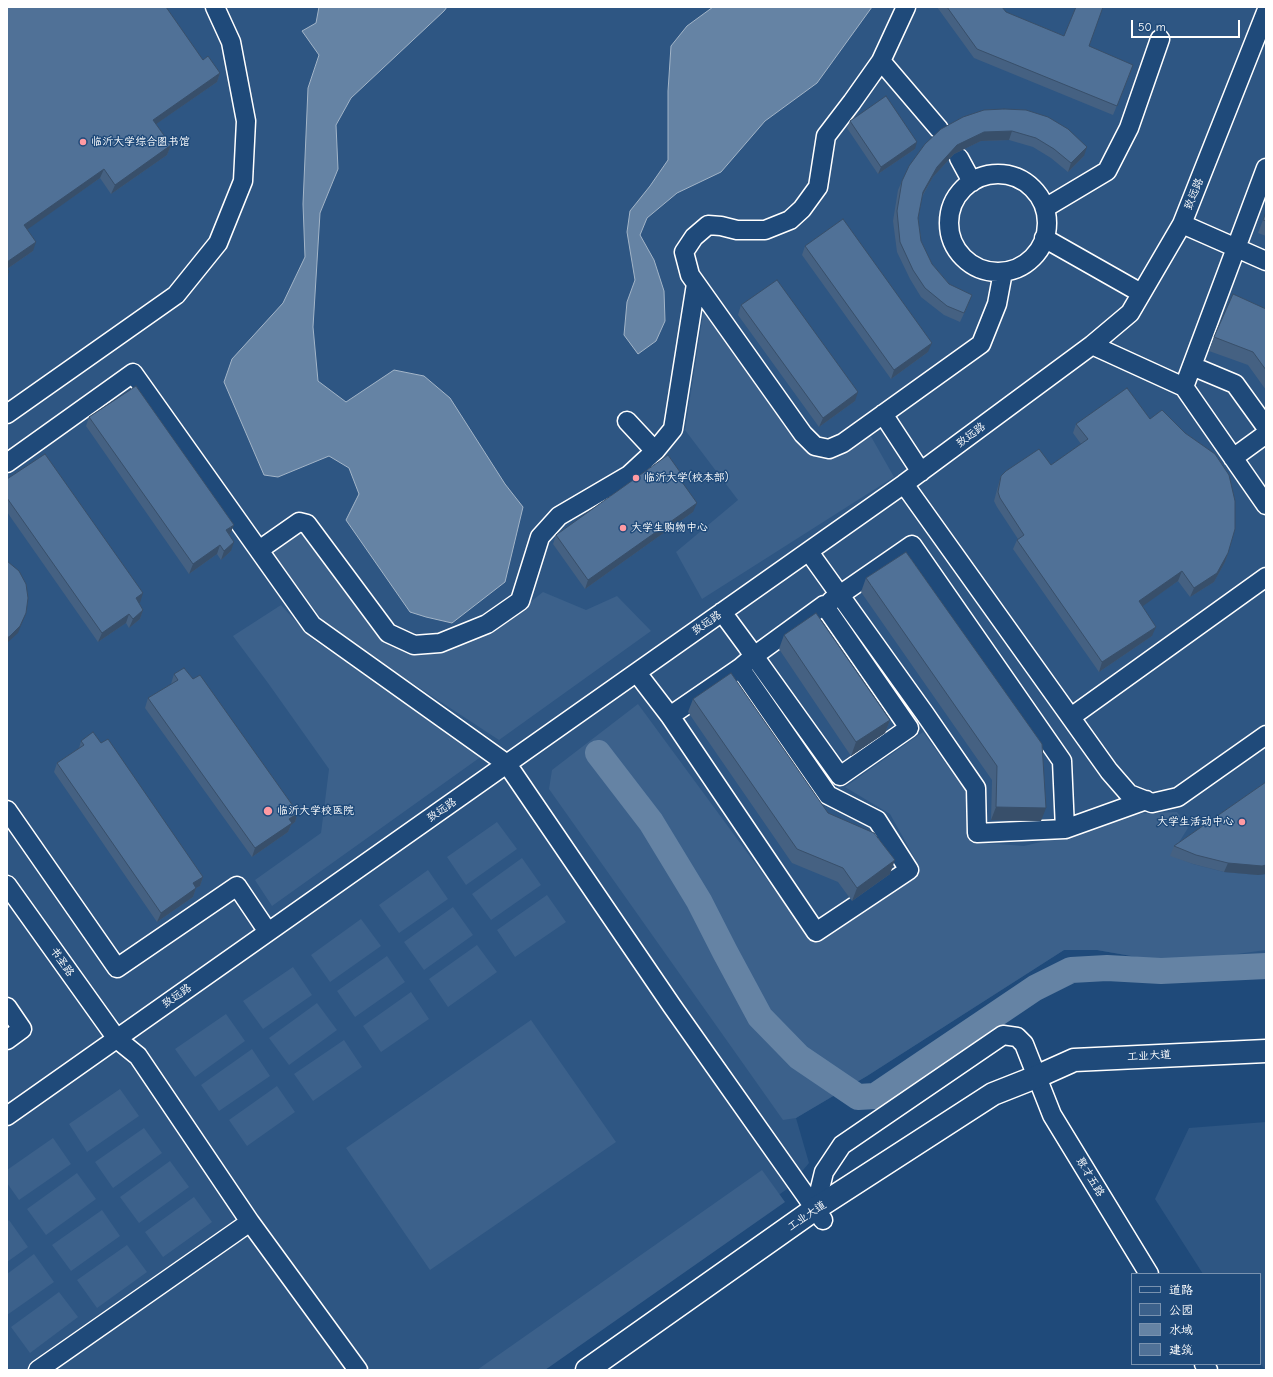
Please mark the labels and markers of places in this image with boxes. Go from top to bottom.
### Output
place label: 临沂大学综合图书馆 [91,135,190,149]
marker: 临沂大学综合图书馆 [78,137,88,147]
place label: 临沂大学(校本部) [644,471,729,485]
marker: 临沂大学(校本部) [631,473,641,483]
place label: 大学生购物中心 [631,521,708,535]
marker: 大学生购物中心 [618,523,628,533]
place label: 临沂大学校医院 [277,804,354,818]
marker: 临沂大学校医院 [262,805,274,817]
place label: 大学生活动中心 [1157,815,1234,829]
marker: 大学生活动中心 [1237,817,1247,827]

